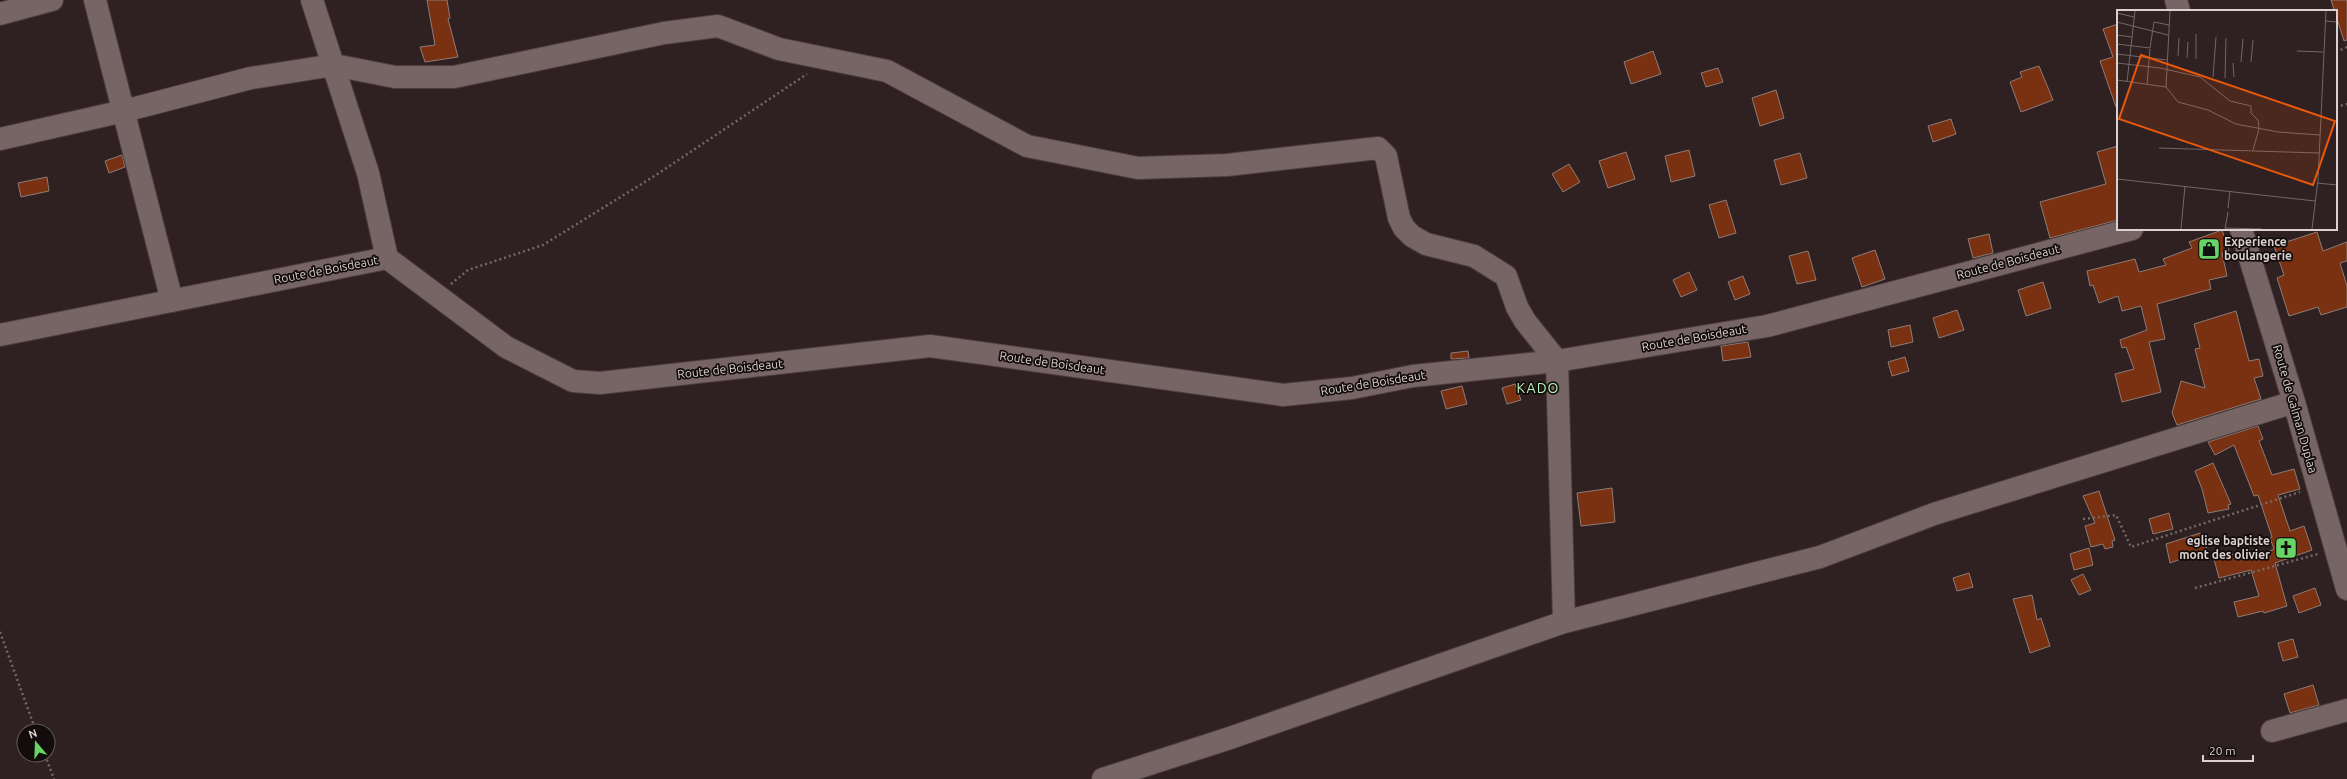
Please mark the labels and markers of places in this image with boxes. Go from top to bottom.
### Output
place label: Experience boulangerie [2224,235,2292,262]
shop icon: Experience boulangerie [2196,236,2222,262]
place label: eglise baptiste mont des olivier [2179,534,2270,561]
church icon: eglise baptiste mont des olivier [2273,535,2299,561]

